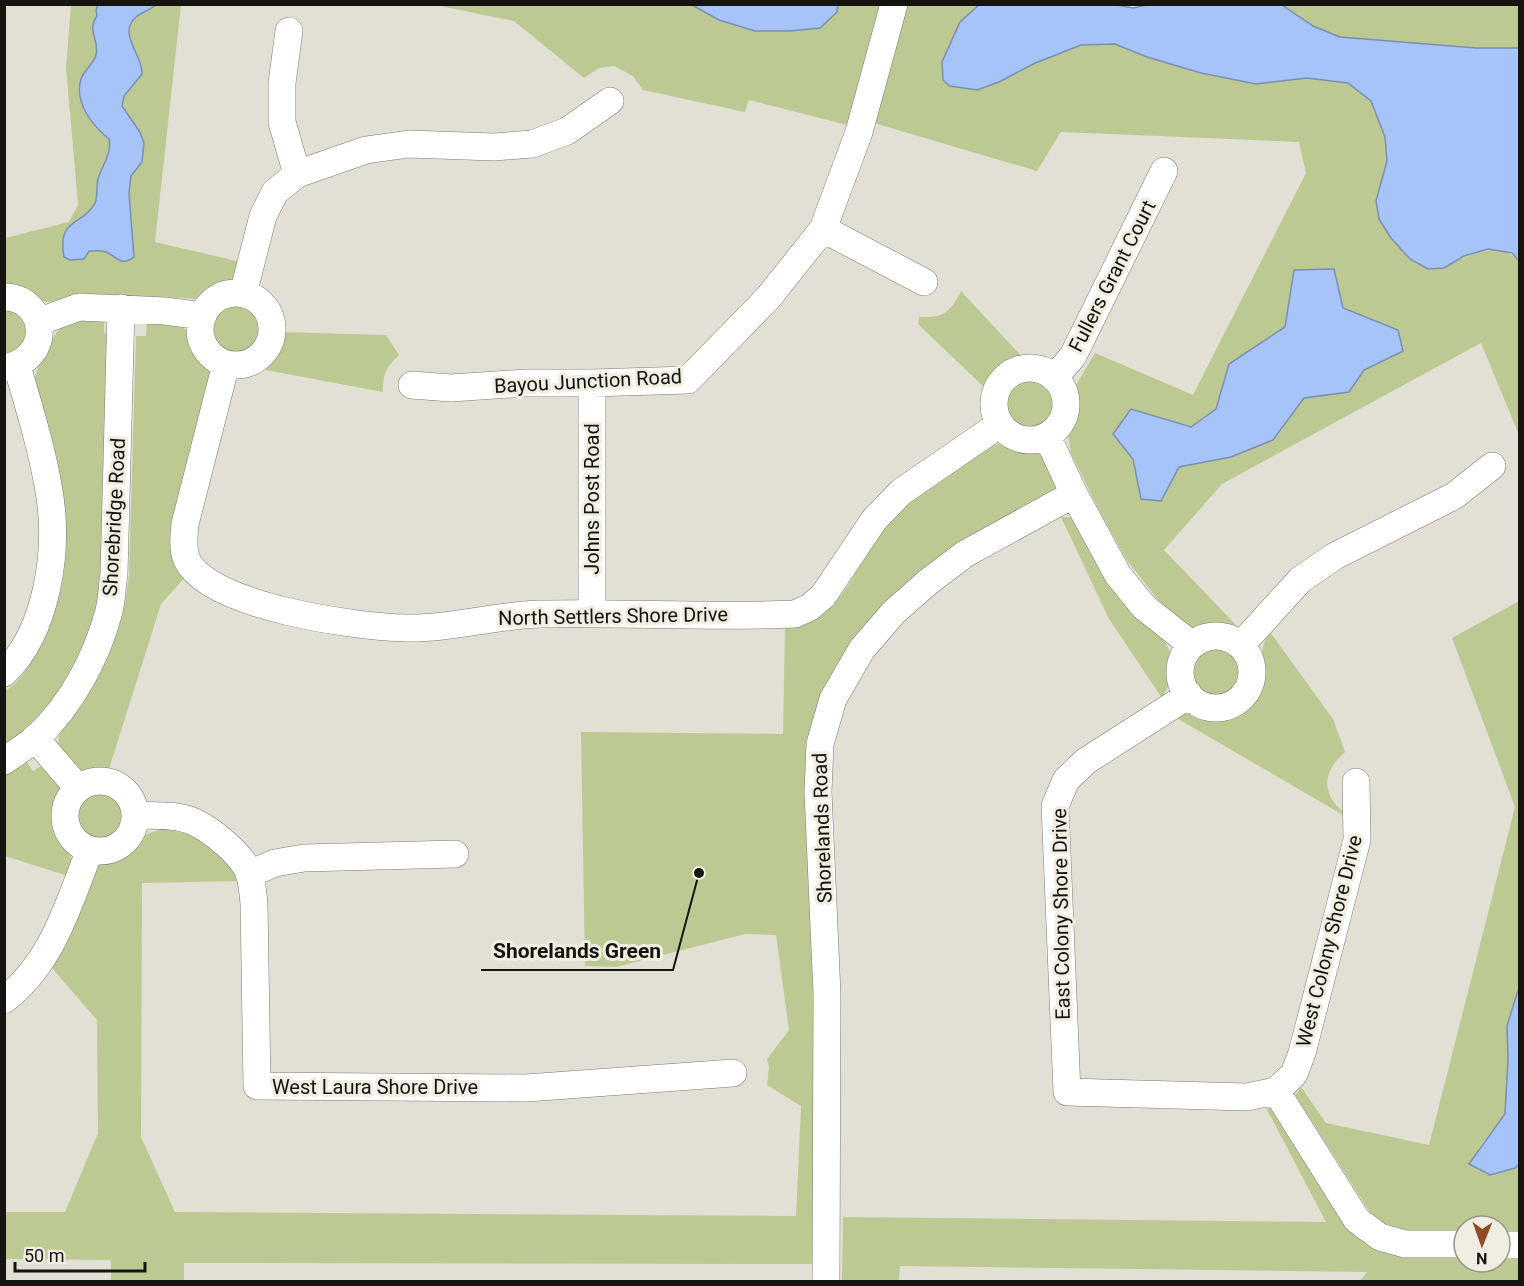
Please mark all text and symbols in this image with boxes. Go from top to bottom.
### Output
street label: Fullers Grant Court [1063,196,1161,356]
street label: Bayou Junction Road [493,364,683,398]
street label: Johns Post Road [580,423,604,575]
street label: Shorebridge Road [98,437,130,597]
street label: North Settlers Shore Drive [498,602,728,630]
street label: Shorelands Road [807,752,837,904]
street label: East Colony Shore Drive [1047,808,1075,1020]
street label: West Colony Shore Drive [1291,833,1367,1049]
callout: Shorelands Green [481,931,673,970]
text: Shorelands Green [493,939,661,963]
street label: West Laura Shore Drive [272,1075,478,1099]
north arrow [1452,1214,1512,1274]
scale bar [15,1235,146,1273]
text: 50 m [24,1245,64,1266]
text: N [1476,1249,1488,1268]

